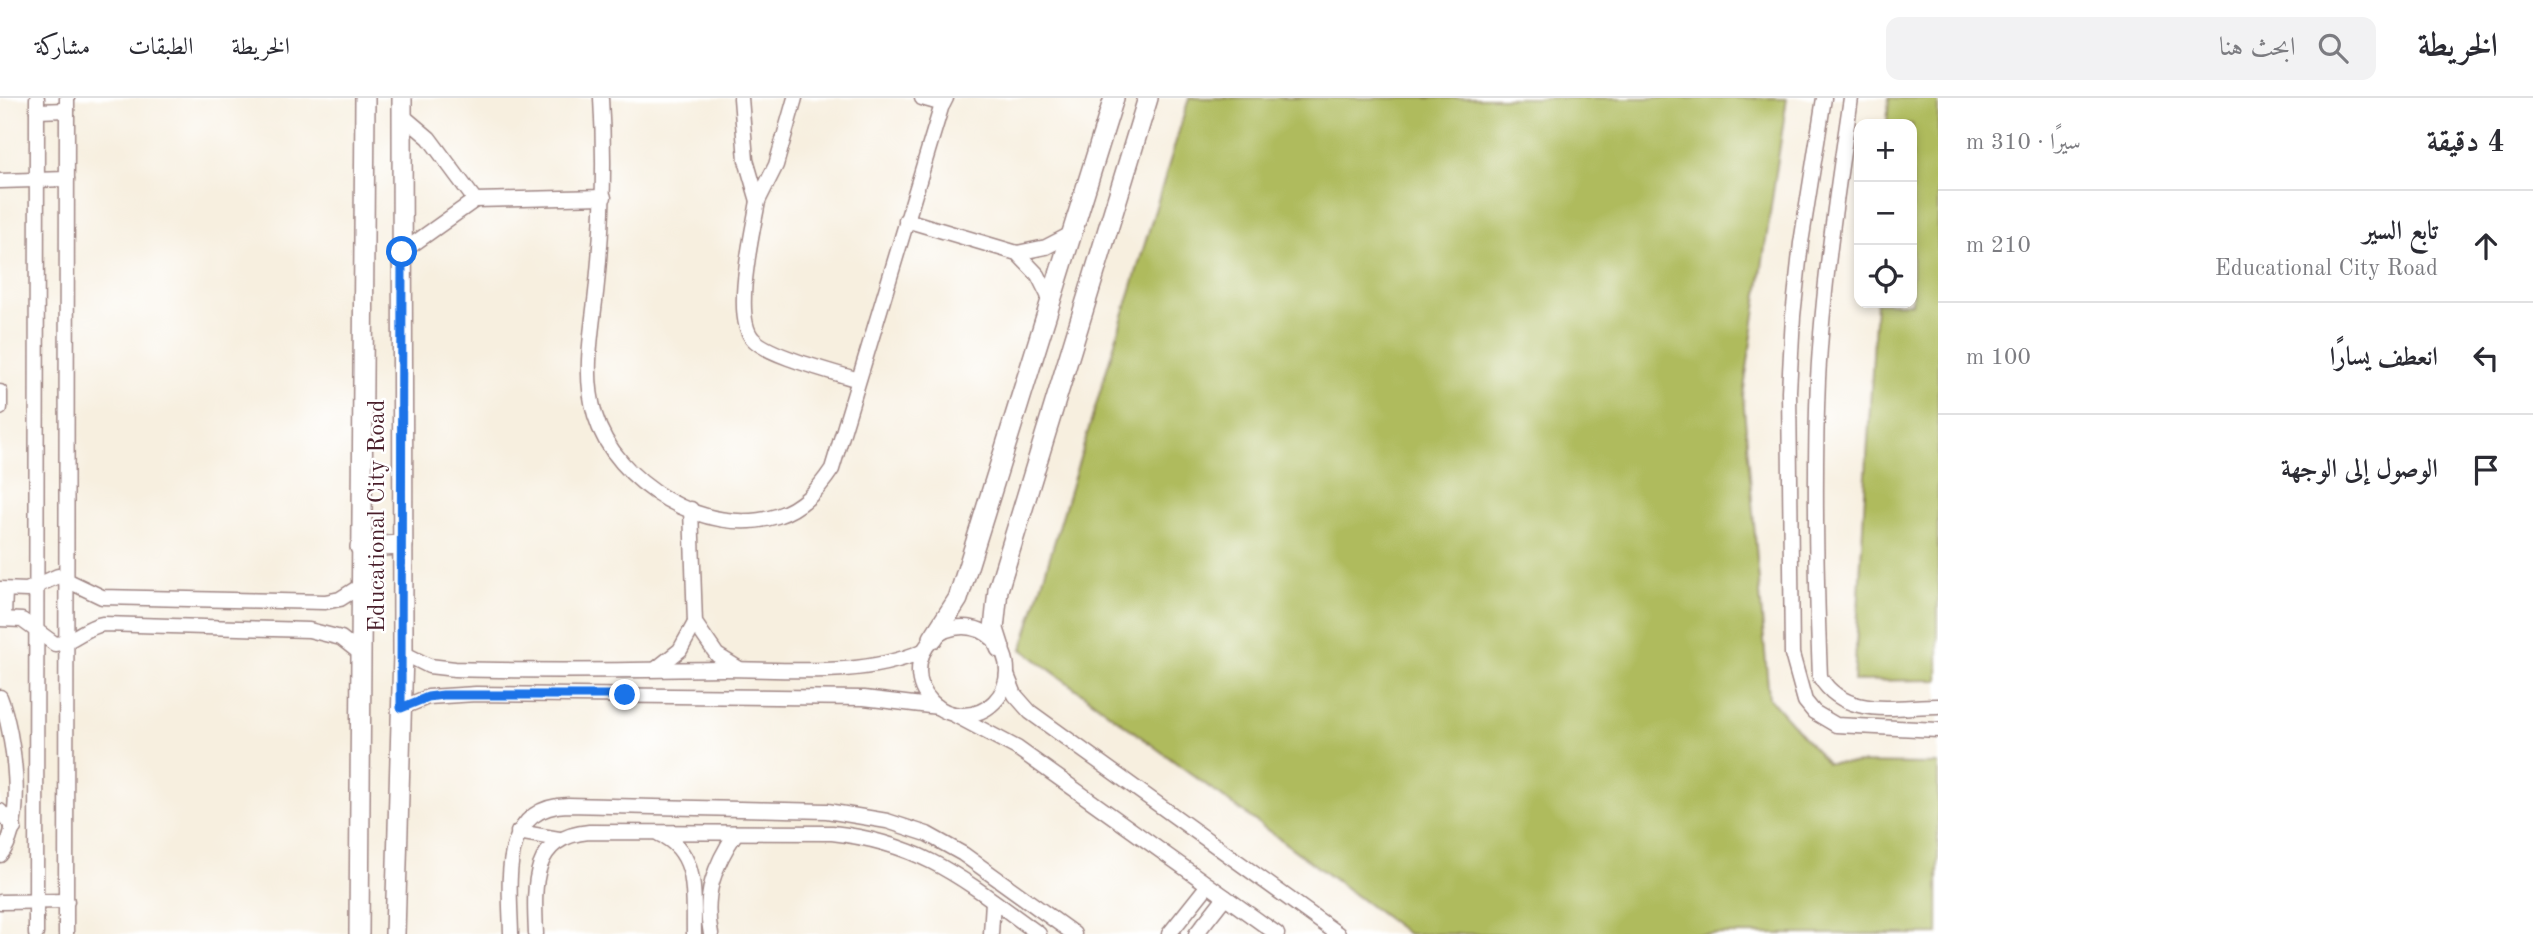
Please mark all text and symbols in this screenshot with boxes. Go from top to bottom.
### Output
search box [1886,17,2376,80]
icon: search [2314,29,2352,67]
text: الخريطة [2418,31,2498,64]
text: ابحث هنا [2219,35,2296,61]
text: مشاركة [35,36,90,60]
text: الطبقات [128,36,194,60]
text: الخريطة [232,36,290,60]
map controls [1854,119,1917,308]
button: + [1854,119,1917,182]
text: 4 دقيقة [2427,128,2505,158]
text: سيرًا · 310 m [1966,131,2081,154]
button: − [1854,182,1917,245]
text: تابع السير [2363,219,2438,245]
icon: ahead [2467,227,2505,265]
text: 210 m [1966,234,2031,257]
route start [386,236,417,267]
button: locate [1854,245,1917,308]
text: Educational City Road [2215,257,2438,280]
icon: left [2467,339,2505,377]
text: انعطف يسارًا [2330,345,2438,371]
text: 100 m [1966,346,2031,369]
street label: Educational City Road [366,400,390,632]
icon: arrive [2467,451,2505,489]
text: الوصول إلى الوجهة [2281,457,2438,483]
route end [609,679,640,710]

